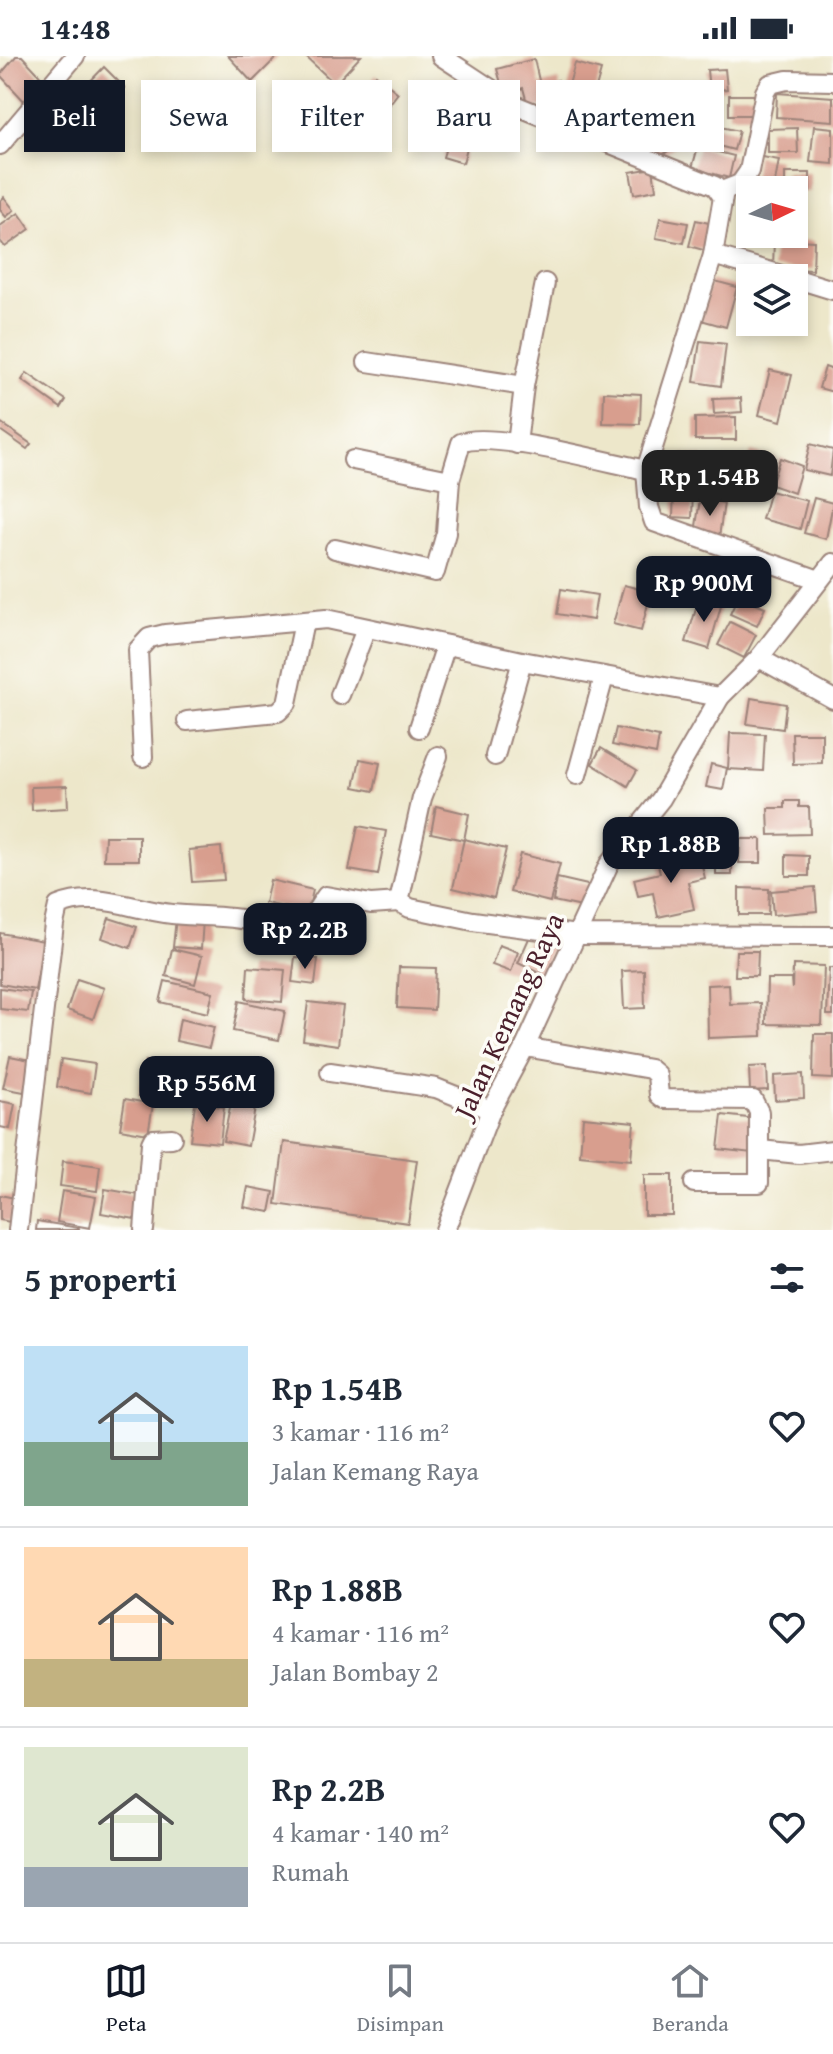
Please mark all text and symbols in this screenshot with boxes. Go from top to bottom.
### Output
text: 14:48 [40,6,111,50]
chip: Beli [24,80,125,152]
chip: Sewa [141,80,256,152]
chip: Filter [272,80,392,152]
chip: Baru [408,80,520,152]
chip: Apartemen [536,80,724,152]
north arrow [736,176,808,248]
map controls [736,176,808,336]
button: layers [736,264,808,336]
pin: Rp 1.54B [627,450,793,518]
text: Rp 1.54B [660,456,760,495]
pin: Rp 900M [630,556,778,624]
text: Rp 900M [654,562,754,601]
pin: Rp 1.88B [588,817,754,885]
text: Rp 1.88B [621,823,721,862]
pin: Rp 2.2B [231,903,379,971]
street label: Jalan Kemang Raya [441,905,574,1127]
text: Rp 2.2B [262,909,349,948]
pin: Rp 556M [133,1056,281,1124]
text: Rp 556M [157,1062,257,1101]
text: 5 properti [24,1254,177,1303]
icon: filters [765,1256,809,1300]
text: Rp 1.54B [272,1363,403,1412]
icon: home [88,1378,184,1474]
icon: heart [765,1404,809,1448]
text: 3 kamar · 116 m² [272,1412,449,1451]
text: Jalan Kemang Raya [272,1451,479,1490]
text: Rp 1.88B [272,1564,403,1613]
icon: home [88,1579,184,1675]
icon: heart [765,1605,809,1649]
text: 4 kamar · 116 m² [272,1613,449,1652]
text: Jalan Bombay 2 [272,1652,439,1691]
text: Rp 2.2B [272,1764,386,1813]
icon: home [88,1779,184,1875]
icon: heart [765,1805,809,1849]
text: 4 kamar · 140 m² [272,1813,449,1852]
text: Rumah [272,1852,349,1891]
tab: Peta [104,1959,148,2039]
tab: Disimpan [357,1959,444,2039]
tab: Beranda [652,1959,729,2039]

